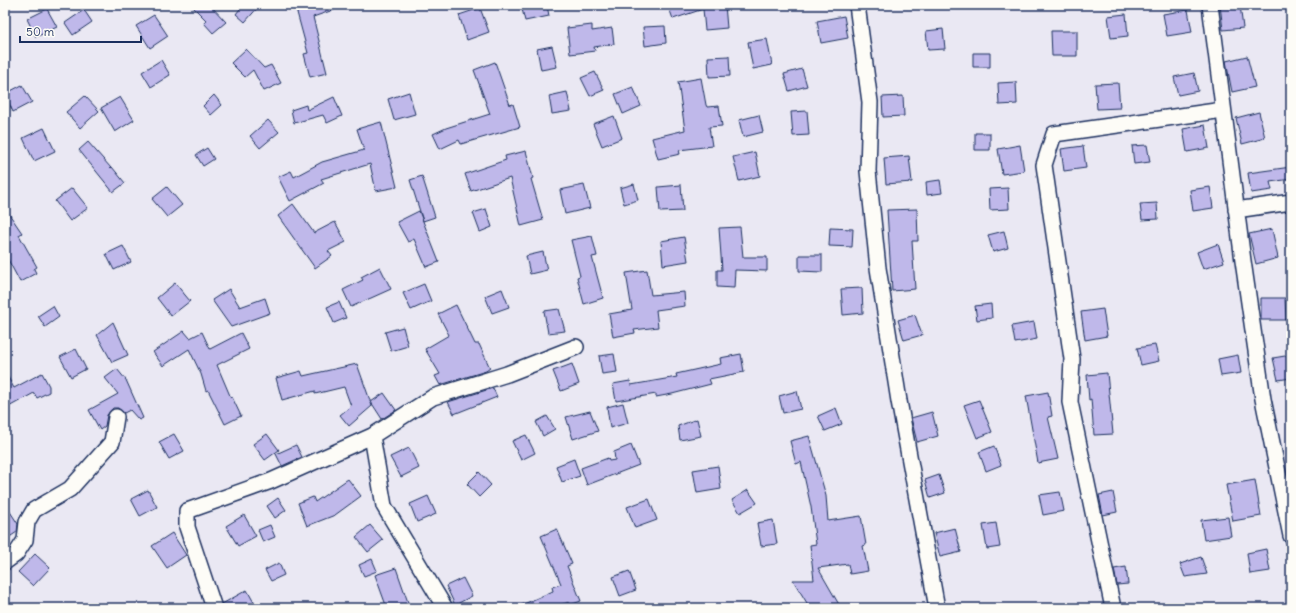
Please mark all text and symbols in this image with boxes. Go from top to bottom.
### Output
scale bar [20,18,141,44]
text: 50 m [26,24,55,39]

